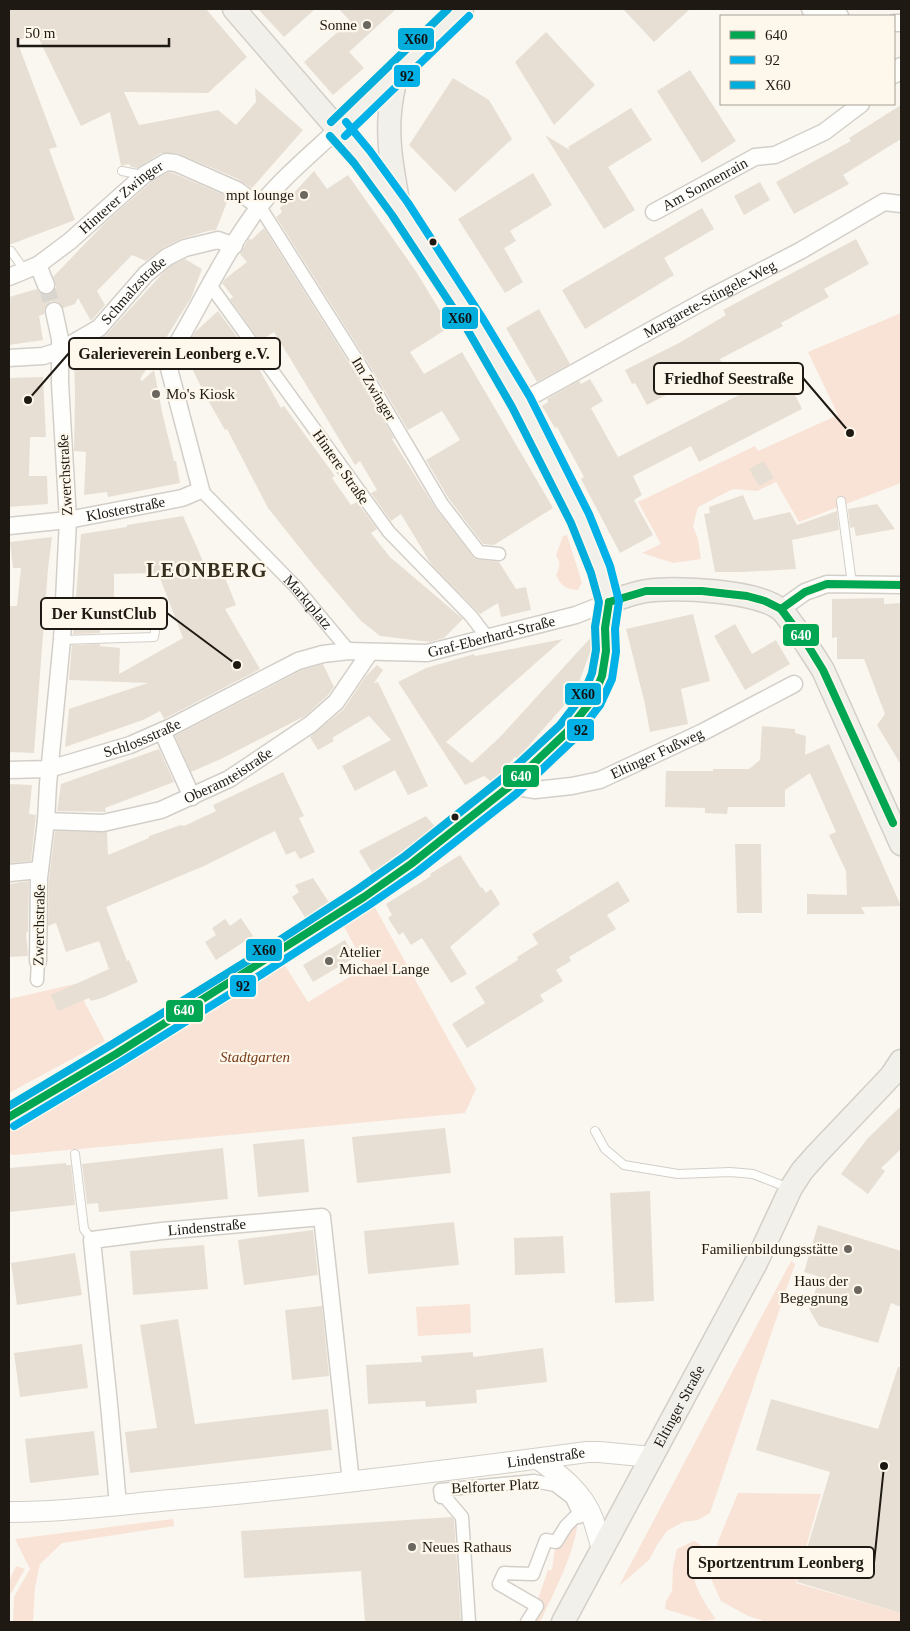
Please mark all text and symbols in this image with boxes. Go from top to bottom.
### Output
scale bar [18,15,169,47]
legend [720,15,895,105]
place label: Sonne [320,17,357,33]
marker: Sonne [361,19,373,31]
text: 50 m [25,25,56,41]
line badge: X60 [397,27,435,51]
text: 640 [765,27,788,43]
text: X60 [404,32,428,47]
text: 92 [765,52,780,68]
line badge: 92 [393,64,421,88]
text: 92 [400,69,414,84]
text: X60 [765,77,791,93]
street label: Am Sonnenrain [660,154,751,214]
street label: Hinterer Zwinger [76,158,166,237]
place label: mpt lounge [226,187,294,203]
marker: mpt lounge [298,189,310,201]
unlabelled marker [428,237,438,247]
street label: Schmalzstraße [98,253,169,328]
street label: Margarete-Stingele-Weg [641,257,779,341]
line badge: X60 [441,306,479,330]
text: X60 [448,311,472,326]
callout: Galerieverein Leonberg e.V. [69,338,280,369]
text: Galerieverein Leonberg e.V. [78,345,270,363]
street label: Im Zwinger [349,354,399,424]
callout: Friedhof Seestraße [654,363,803,394]
text: Friedhof Seestraße [664,370,794,387]
place label: Mo's Kiosk [166,386,235,402]
marker: Mo's Kiosk [150,388,162,400]
street label: Hintere Straße [309,427,373,508]
street label: Zwerchstraße [55,433,75,516]
street label: Klosterstraße [85,493,167,524]
district label: LEONBERG [146,559,268,581]
street label: Marktplatz [281,572,336,633]
callout: Der KunstClub [41,598,167,629]
text: Der KunstClub [51,605,157,622]
street label: Graf-Eberhard-Straße [426,613,557,661]
line badge: 640 [782,623,820,647]
text: 640 [791,628,812,643]
line badge: X60 [564,682,602,706]
text: X60 [571,687,595,702]
street label: Schlossstraße [101,715,183,760]
line badge: 92 [566,718,595,742]
text: 92 [574,723,588,738]
street label: Eltinger Fußweg [608,725,706,782]
street label: Oberamteistraße [181,744,276,807]
line badge: 640 [502,764,540,788]
text: 640 [511,769,532,784]
unlabelled marker [450,812,460,822]
street label: Zwerchstraße [30,884,48,966]
line badge: X60 [245,938,283,962]
text: X60 [252,943,276,958]
place label: Atelier Michael Lange [339,944,430,977]
marker: Atelier Michael Lange [323,955,335,967]
line badge: 92 [229,974,257,998]
text: 92 [236,979,250,994]
line badge: 640 [165,999,204,1023]
text: 640 [174,1003,195,1018]
park label: Stadtgarten [220,1049,290,1065]
street label: Lindenstraße [167,1216,247,1238]
place label: Familienbildungsstätte [701,1241,838,1257]
marker: Familienbildungsstätte [842,1243,854,1255]
place label: Haus der Begegnung [780,1273,848,1306]
marker: Haus der Begegnung [852,1284,864,1296]
street label: Eltinger Straße [651,1362,708,1450]
street label: Lindenstraße [506,1444,586,1470]
street label: Belforter Platz [451,1476,540,1496]
place label: Neues Rathaus [422,1539,512,1555]
marker: Neues Rathaus [406,1541,418,1553]
callout: Sportzentrum Leonberg [688,1547,874,1578]
text: Sportzentrum Leonberg [698,1554,864,1572]

